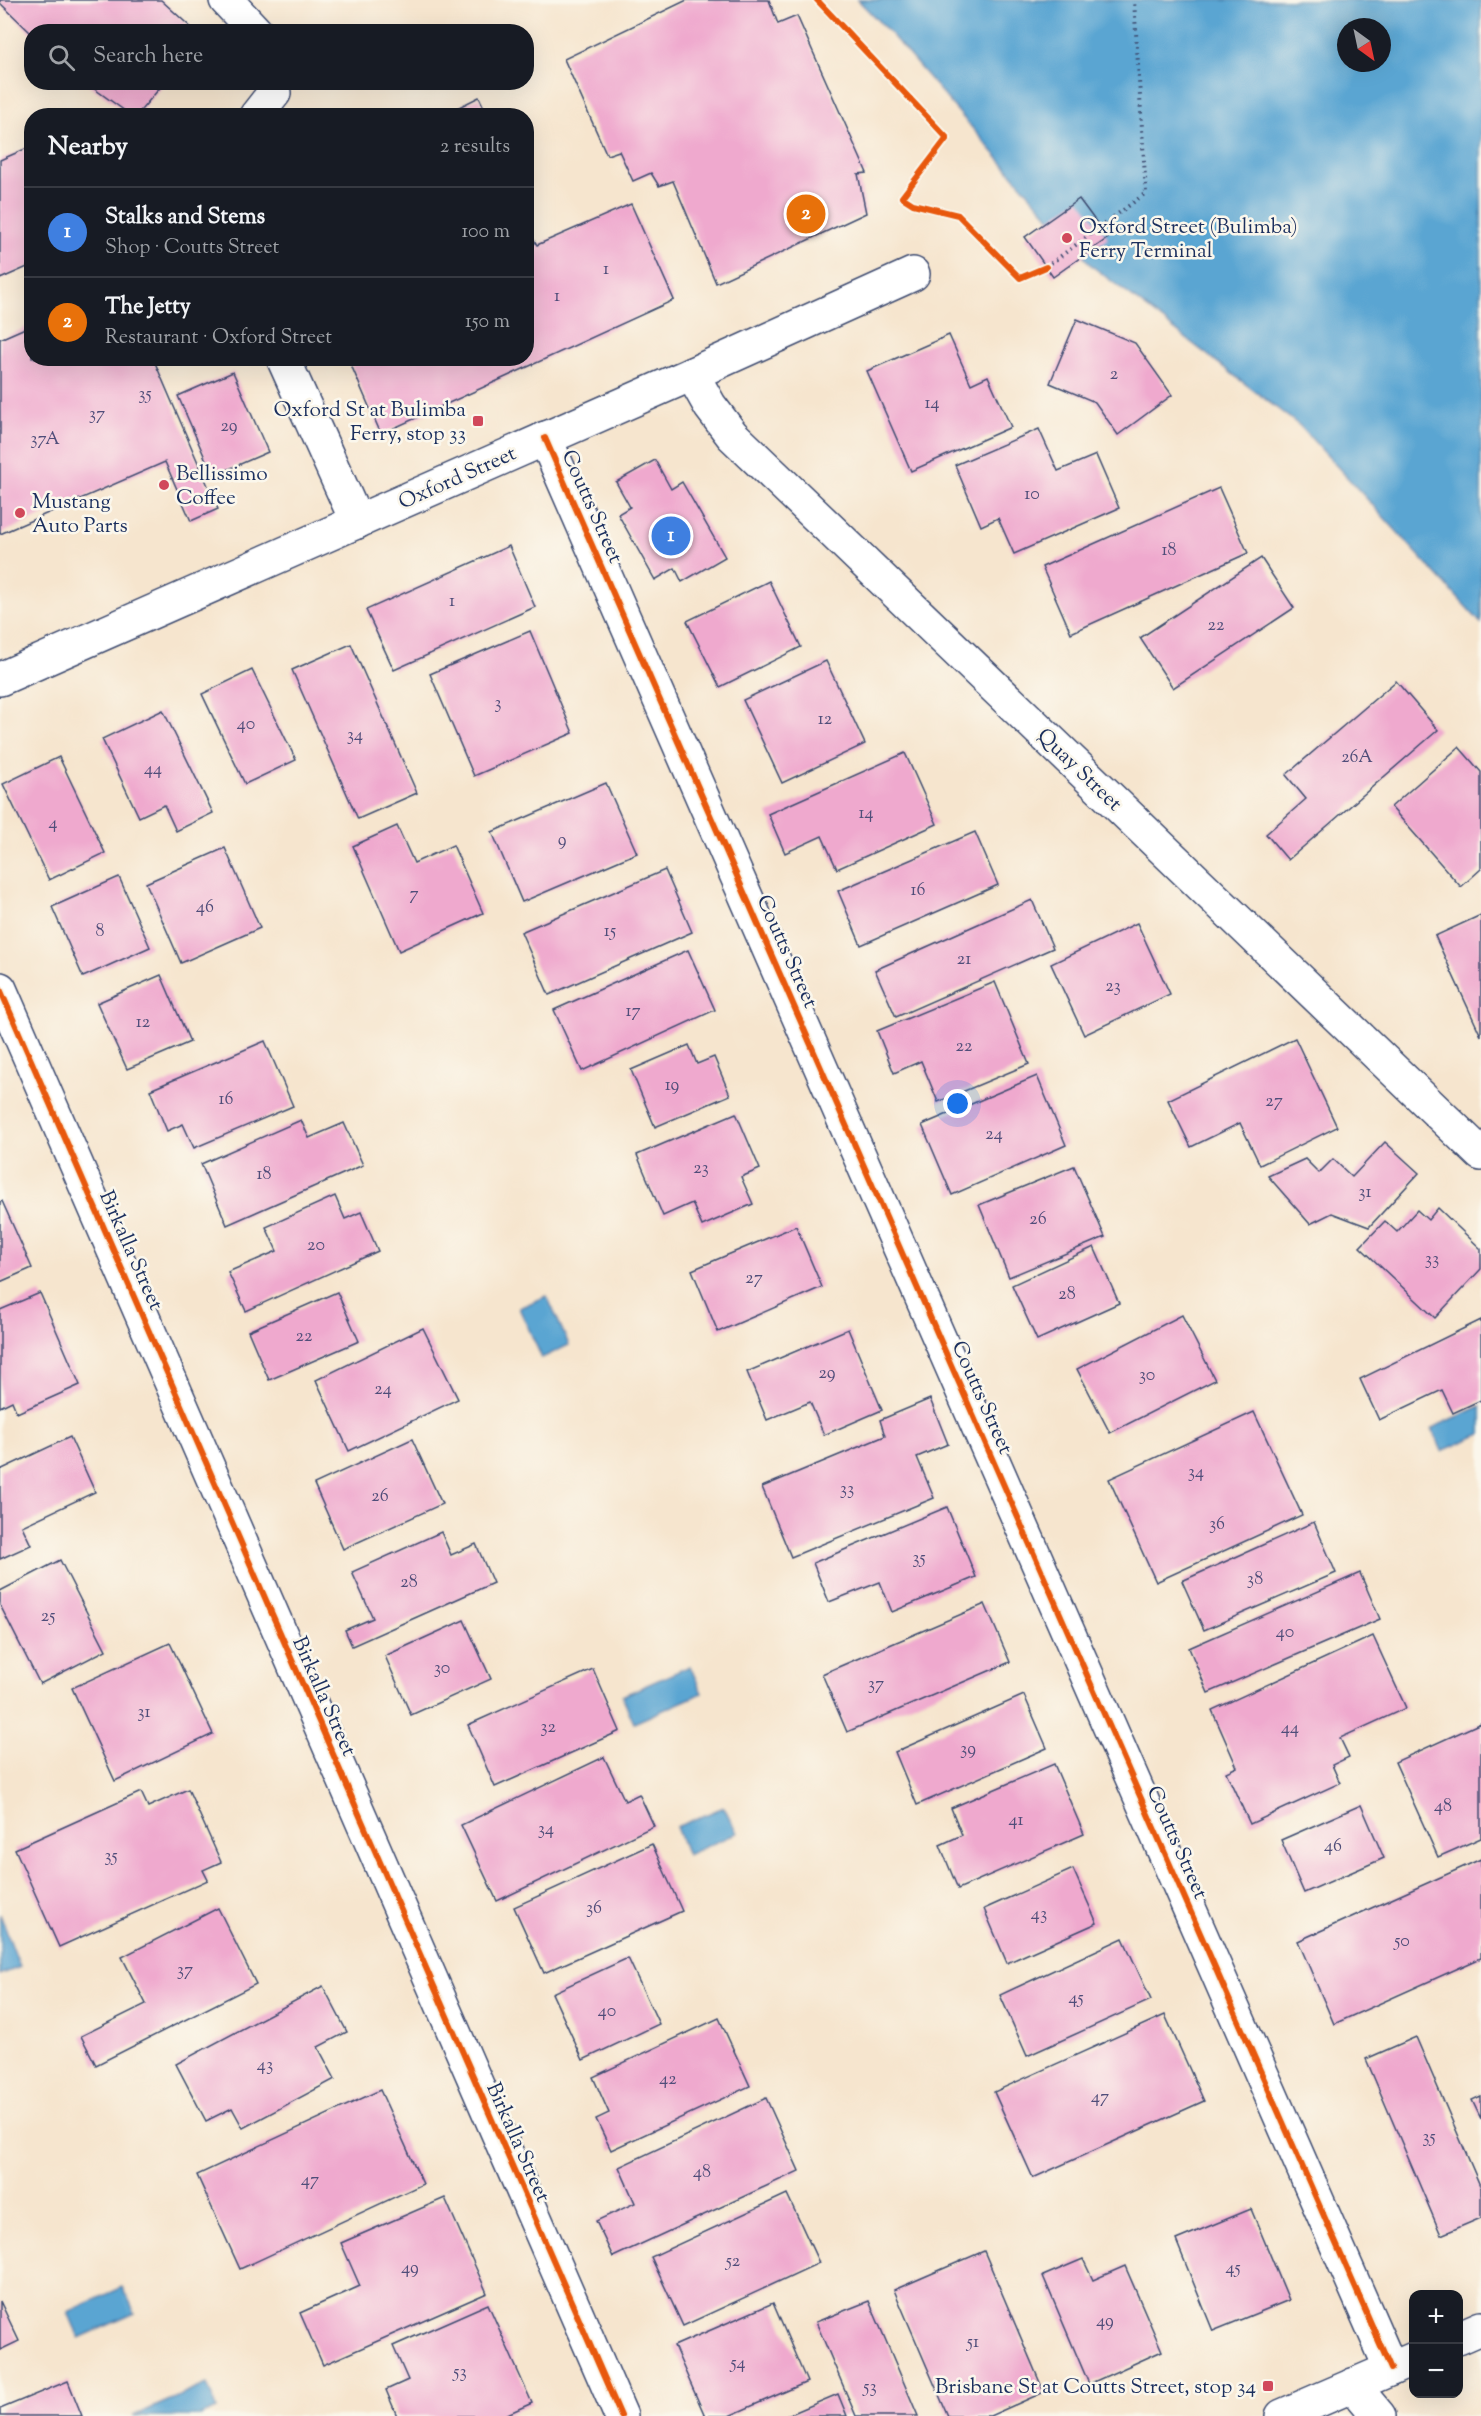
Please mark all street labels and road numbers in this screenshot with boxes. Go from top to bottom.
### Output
street label: Oxford Street [394,439,521,518]
street label: Coutts Street [553,445,630,568]
street label: Quay Street [1029,722,1128,819]
street label: Coutts Street [748,890,825,1013]
street label: Birkalla Street [90,1186,170,1315]
street label: Coutts Street [943,1336,1020,1459]
street label: Birkalla Street [283,1632,363,1761]
street label: Coutts Street [1138,1781,1215,1904]
street label: Birkalla Street [477,2078,557,2207]

